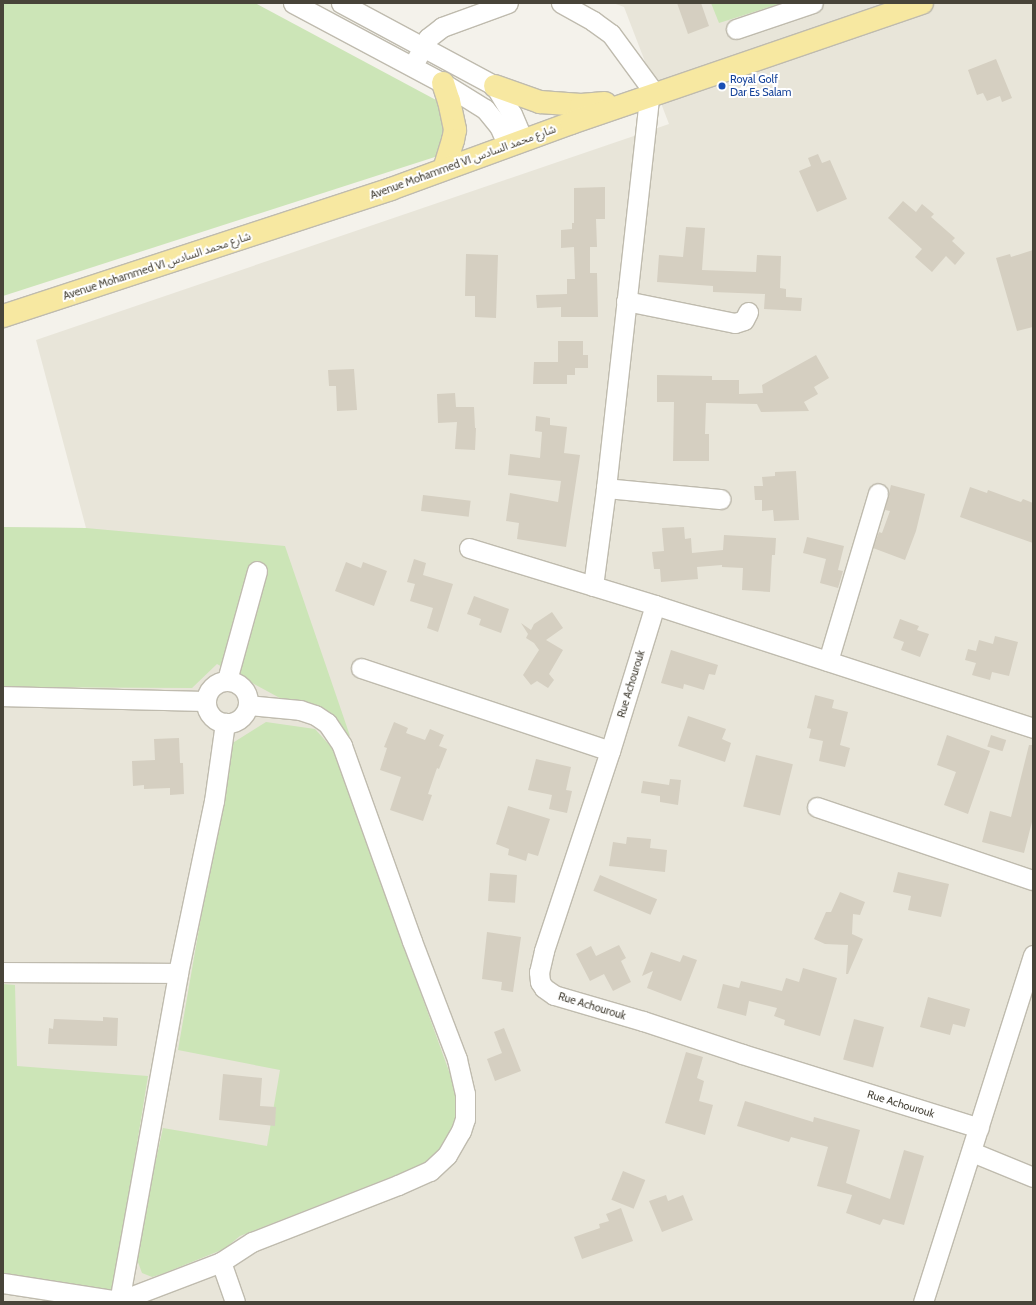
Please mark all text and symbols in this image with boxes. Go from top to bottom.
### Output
place label: Royal Golf Dar Es Salam [730,73,791,99]
marker: Royal Golf Dar Es Salam [717,81,727,91]
street label: Avenue Mohammed VI شارع محمد السادس [368,122,558,202]
street label: Avenue Mohammed VI شارع محمد السادس [61,229,253,303]
street label: Rue Achourouk [614,649,648,719]
street label: Rue Achourouk [557,989,627,1023]
street label: Rue Achourouk [866,1087,936,1121]

